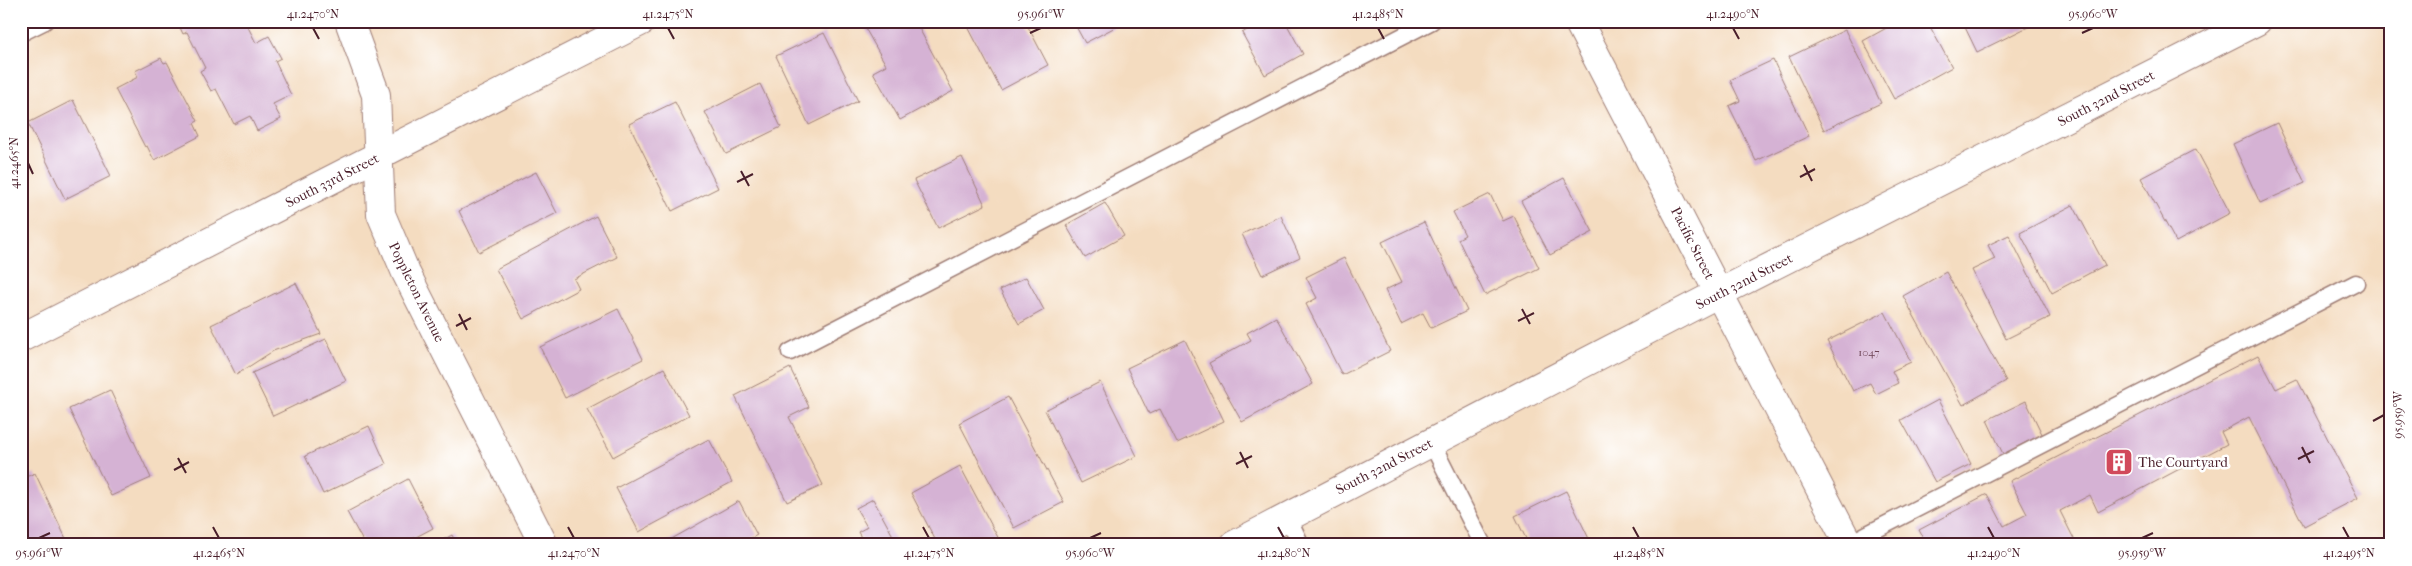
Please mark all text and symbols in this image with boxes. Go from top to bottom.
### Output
text: 41.2470°N [287,7,339,21]
text: 41.2475°N [642,7,694,21]
text: 95.961°W [1018,7,1066,21]
text: 41.2485°N [1352,7,1404,21]
text: 41.2490°N [1706,7,1760,21]
text: 95.960°W [2068,7,2119,21]
street label: South 32nd Street [2055,67,2158,130]
text: 41.2465°N [7,137,21,189]
street label: South 33rd Street [283,150,382,211]
street label: Pacific Street [1667,204,1718,282]
street label: Poppleton Avenue [385,239,448,345]
street label: South 32nd Street [1693,250,1796,313]
house number: 1047 [1858,346,1880,359]
text: 95.959°W [2391,390,2405,439]
street label: South 32nd Street [1333,435,1436,498]
building icon: The Courtyard [2104,447,2134,477]
place label: The Courtyard [2138,454,2228,471]
text: 95.961°W [16,546,64,560]
text: 41.2465°N [193,546,245,560]
text: 41.2470°N [548,546,600,560]
text: 41.2475°N [903,546,955,560]
text: 95.960°W [1065,546,1116,560]
text: 41.2480°N [1257,546,1311,560]
text: 41.2485°N [1613,546,1665,560]
text: 41.2490°N [1967,546,2021,560]
text: 95.959°W [2118,546,2167,560]
text: 41.2495°N [2323,546,2375,560]

